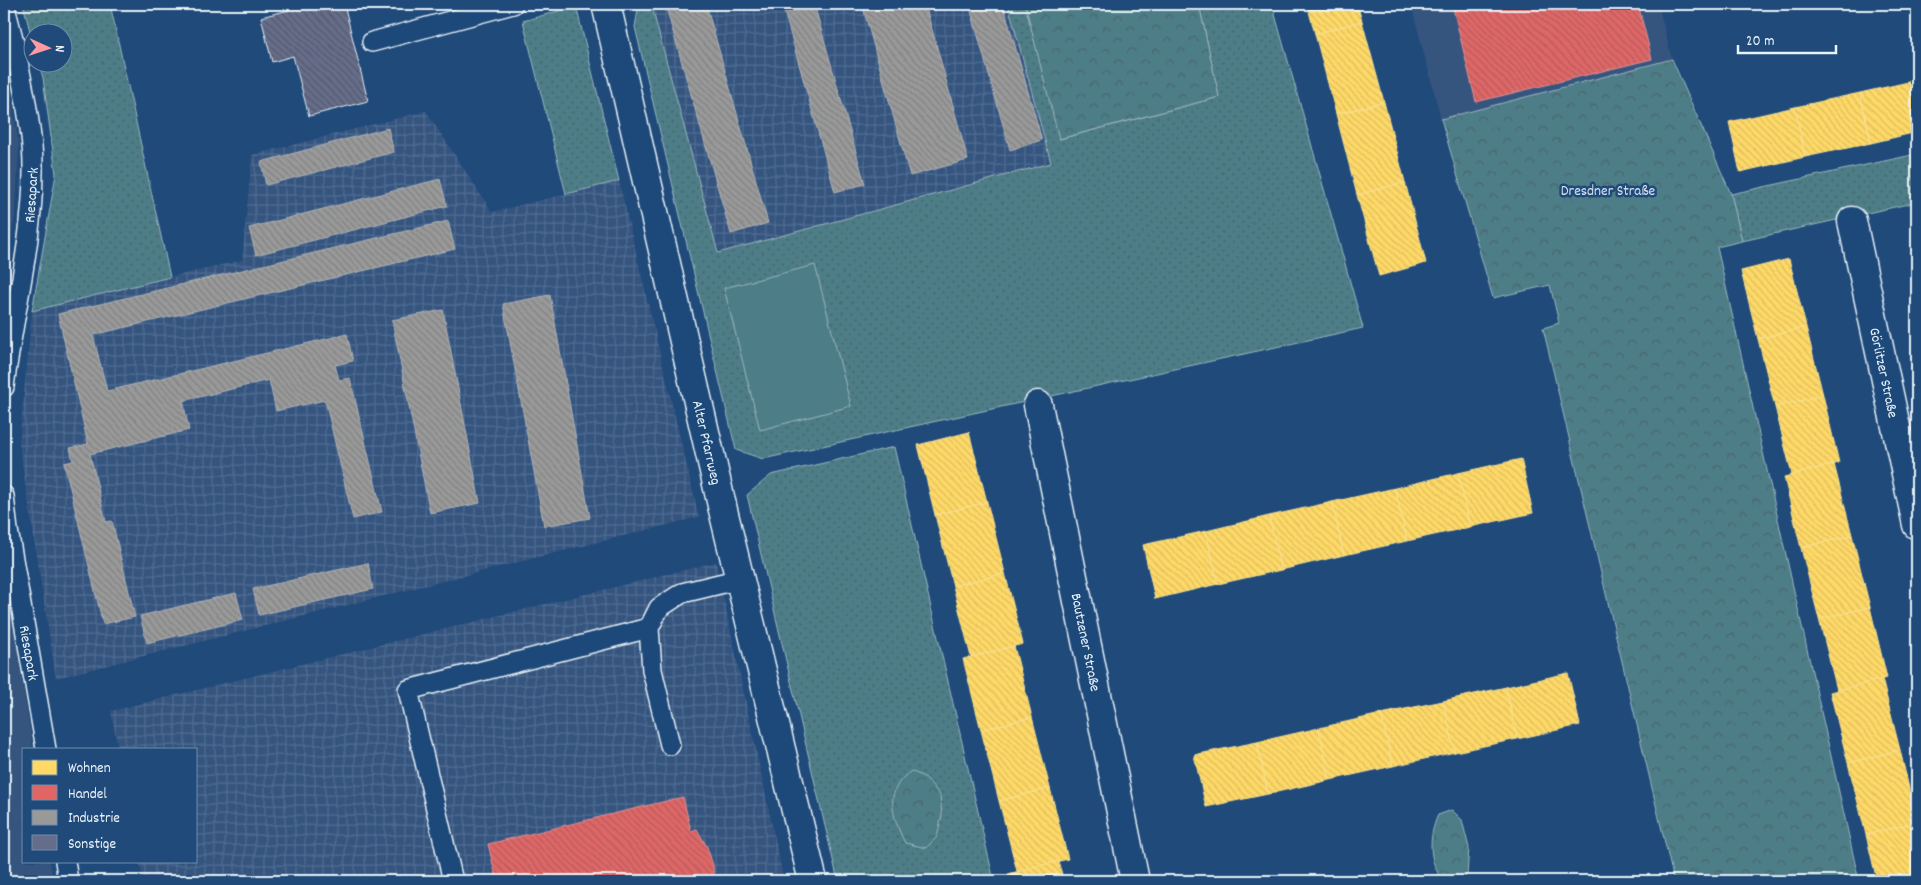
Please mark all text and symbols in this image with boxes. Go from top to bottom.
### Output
north arrow [22,22,72,72]
scale bar [1738,22,1836,54]
text: 20 m [1746,31,1774,53]
text: N [49,45,69,53]
street label: Riesapark [20,167,46,224]
park label: Dresdner Straße [1561,181,1656,203]
street label: Görlitzer Straße [1862,326,1903,420]
street label: Alter Pfarrweg [685,398,726,487]
street label: Bautzener Straße [1064,592,1105,694]
street label: Riesapark [12,624,43,683]
legend [22,748,198,862]
text: Wohnen [68,758,111,780]
text: Handel [68,784,107,806]
text: Industrie [68,808,120,830]
text: Sonstige [68,834,116,856]

